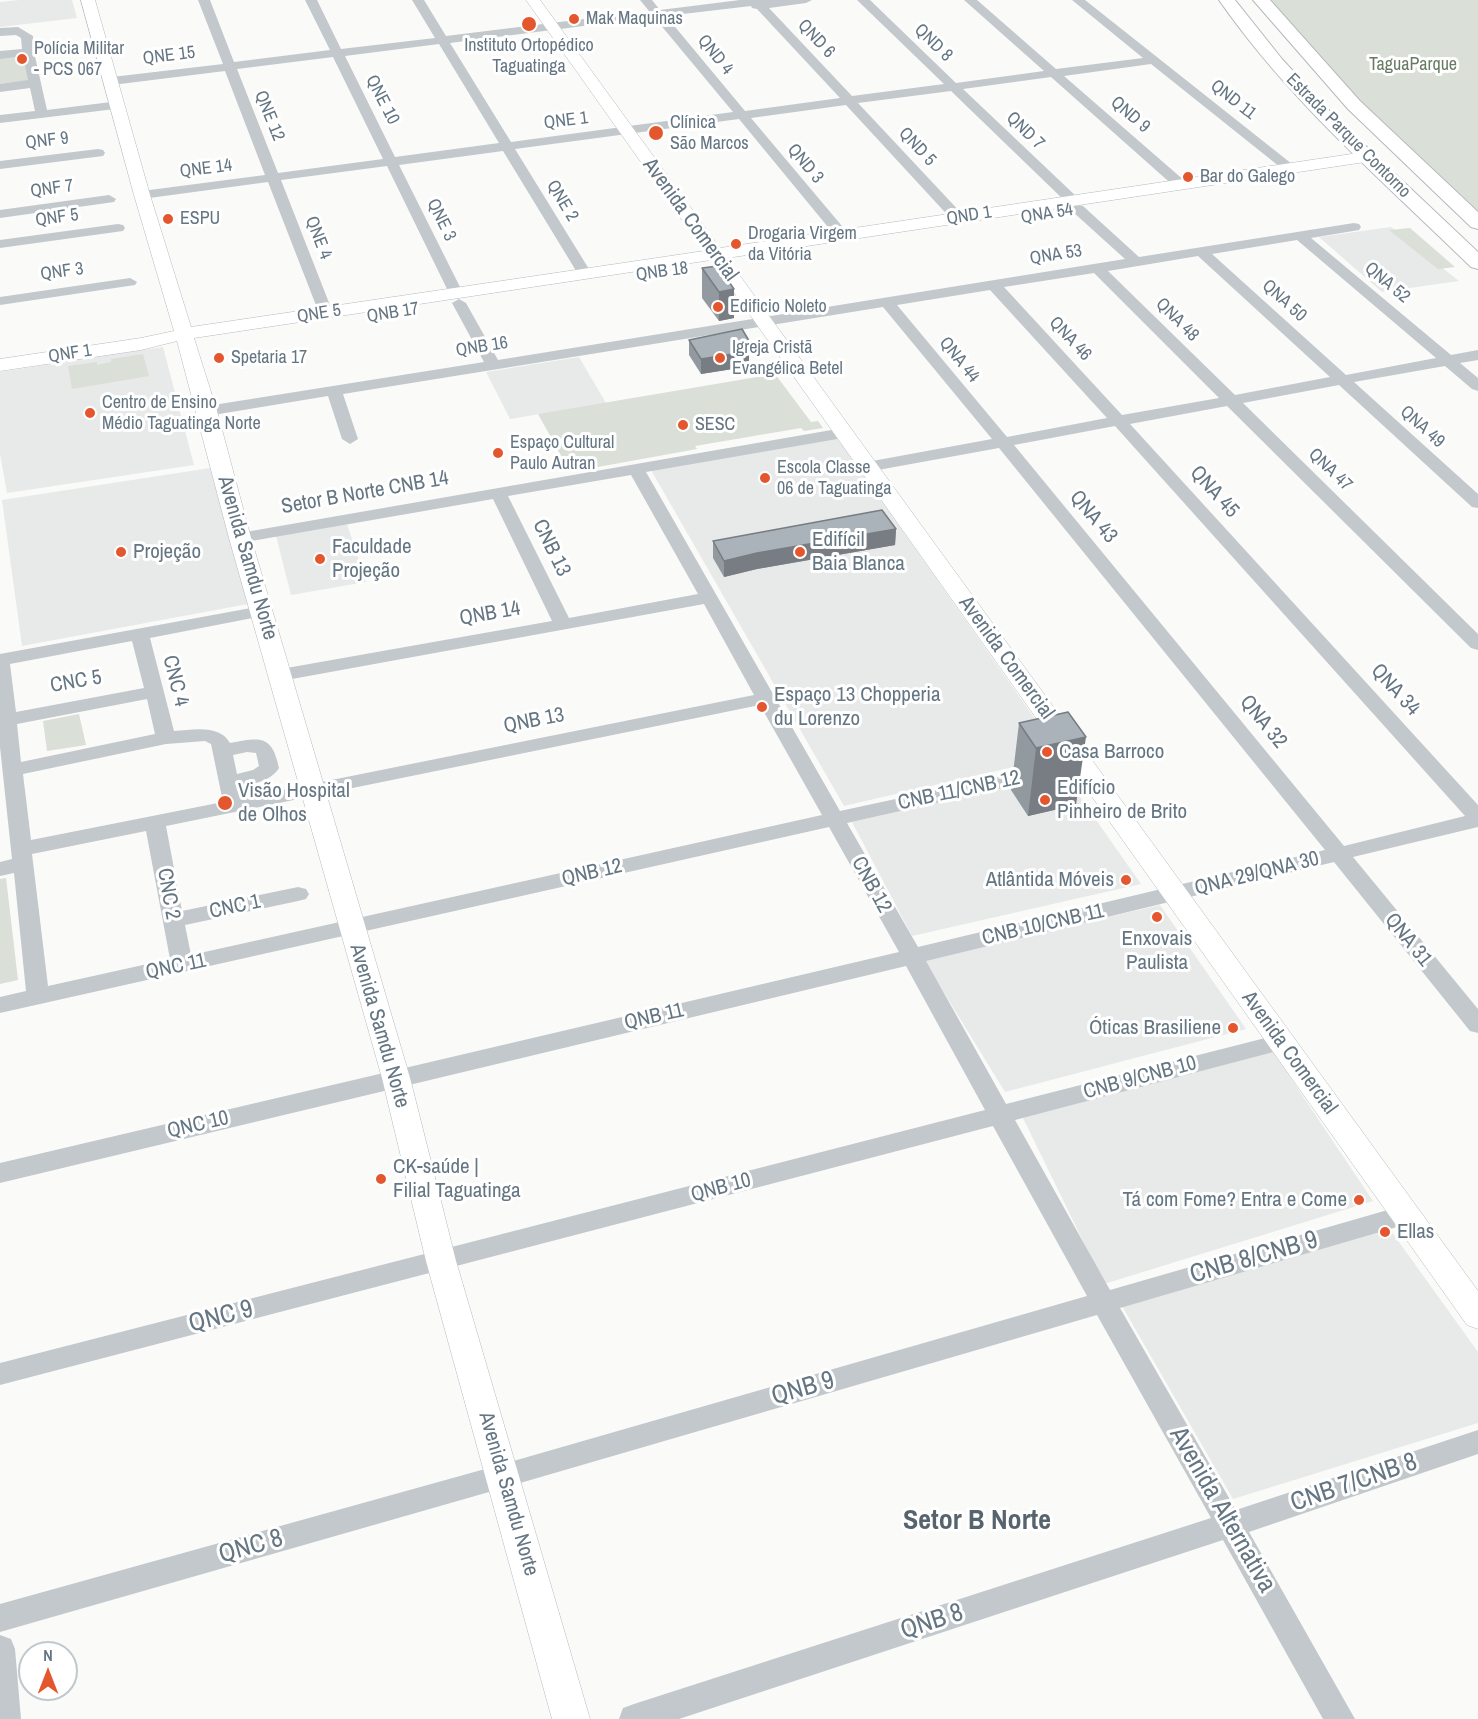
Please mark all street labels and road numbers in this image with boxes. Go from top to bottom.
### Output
street label: QND 6 [793,15,839,63]
street label: QND 8 [909,20,957,66]
street label: QND 4 [692,31,738,79]
street label: QNE 15 [142,42,196,70]
street label: Estrada Parque Contorno [1281,69,1415,203]
street label: QNE 10 [360,72,404,128]
street label: QND 11 [1206,75,1260,125]
street label: QNE 12 [249,88,289,144]
street label: QND 9 [1106,92,1154,138]
street label: QNE 1 [543,108,589,134]
street label: QND 7 [1001,108,1049,154]
street label: QND 5 [894,123,940,171]
street label: QNF 9 [24,128,70,154]
street label: QND 3 [782,140,828,188]
street label: Avenida Comercial [637,153,743,287]
street label: QNE 14 [179,155,233,183]
street label: QNF 7 [29,175,75,203]
street label: QNE 2 [541,176,583,226]
street label: QNE 3 [422,195,460,245]
street label: QNA 54 [1019,199,1075,229]
street label: QND 1 [945,202,993,230]
street label: QNF 5 [34,204,80,232]
street label: QNE 4 [300,213,336,263]
street label: QNA 53 [1028,240,1084,270]
street label: QNF 3 [39,258,85,286]
street label: QNB 18 [634,258,690,286]
street label: QNA 52 [1360,258,1414,308]
street label: QNA 50 [1257,275,1311,327]
street label: QNA 48 [1151,294,1203,346]
street label: QNB 17 [365,298,421,328]
street label: QNE 5 [295,300,343,328]
street label: QNA 46 [1044,312,1096,366]
street label: QNB 16 [454,332,510,362]
street label: QNA 44 [934,333,984,387]
street label: QNF 1 [47,340,93,368]
street label: QNA 49 [1395,401,1449,453]
street label: QNA 47 [1304,444,1356,496]
street label: QNA 45 [1184,461,1244,523]
street label: Setor B Norte CNB 14 [279,466,451,520]
street label: Avenida Samdu Norte [212,473,282,643]
street label: QNA 43 [1064,485,1122,549]
street label: CNB 13 [526,515,576,581]
street label: Avenida Comercial [953,591,1059,725]
street label: QNB 14 [458,596,522,632]
street label: CNC 4 [157,653,193,709]
street label: QNA 34 [1365,659,1425,721]
street label: CNC 5 [48,665,104,699]
street label: QNA 32 [1234,690,1292,754]
street label: QNB 13 [502,703,566,739]
street label: CNB 11/CNB 12 [896,766,1022,816]
street label: QNA 29/QNA 30 [1192,846,1322,902]
street label: CNB 12 [845,853,897,917]
street label: QNB 12 [559,854,625,892]
street label: CNC 2 [151,866,185,922]
street label: CNC 1 [207,889,263,925]
street label: CNB 10/CNB 11 [980,899,1106,951]
street label: QNA 31 [1379,908,1437,972]
street label: Avenida Samdu Norte [344,941,414,1111]
street label: QNC 11 [144,948,208,986]
street label: Avenida Comercial [1236,986,1342,1120]
street label: QNB 11 [622,998,686,1036]
street label: CNB 9/CNB 10 [1081,1051,1199,1105]
street label: QNC 10 [165,1106,231,1144]
street label: QNB 10 [688,1168,754,1208]
street label: CNB 8/CNB 9 [1186,1225,1322,1291]
street label: QNC 9 [186,1294,256,1340]
street label: QNB 9 [768,1365,838,1413]
street label: Avenida Samdu Norte [473,1409,543,1579]
street label: Avenida Alternativa [1162,1422,1282,1598]
street label: CNB 7/CNB 8 [1287,1447,1421,1519]
street label: QNC 8 [215,1523,287,1571]
street label: QNB 8 [897,1597,967,1647]

